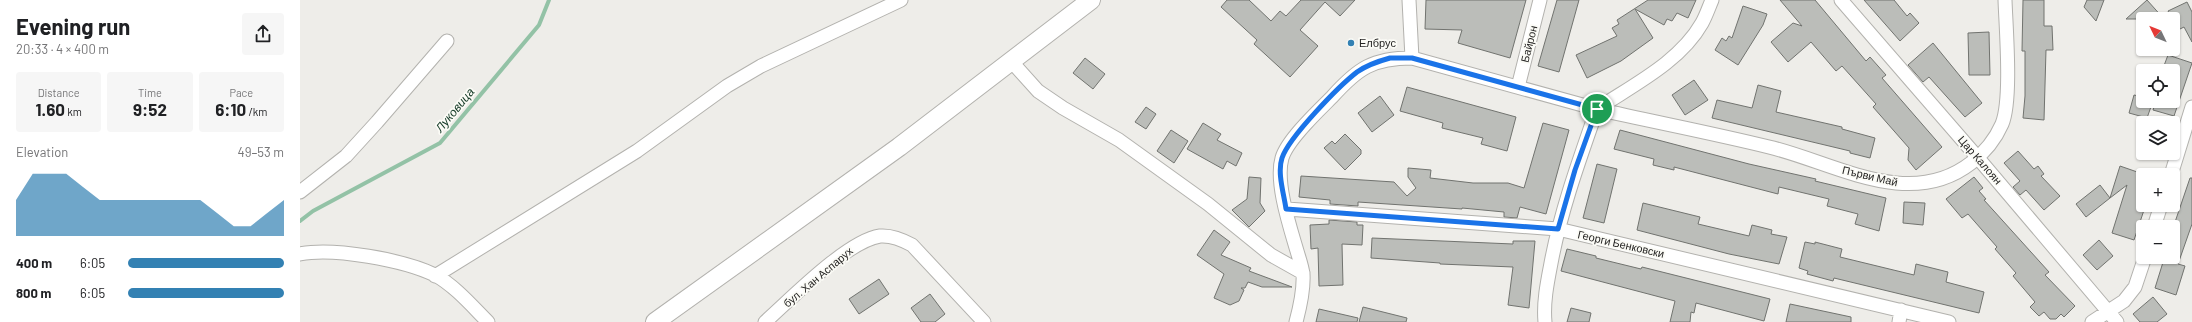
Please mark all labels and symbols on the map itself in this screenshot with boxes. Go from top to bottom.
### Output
north arrow [2136,12,2180,56]
street label: Байрон [1518,24,1539,64]
place label: Елбрус [1359,36,1396,49]
marker: Елбрус [1346,38,1356,48]
water label: Луковица [431,84,478,136]
pin [1580,92,1614,126]
street label: Цар Калоян [1956,133,2005,187]
street label: Първи Май [1841,163,1899,188]
street label: Георги Бенковски [1576,227,1666,260]
street label: бул. Хан Аспарух [780,243,855,309]

